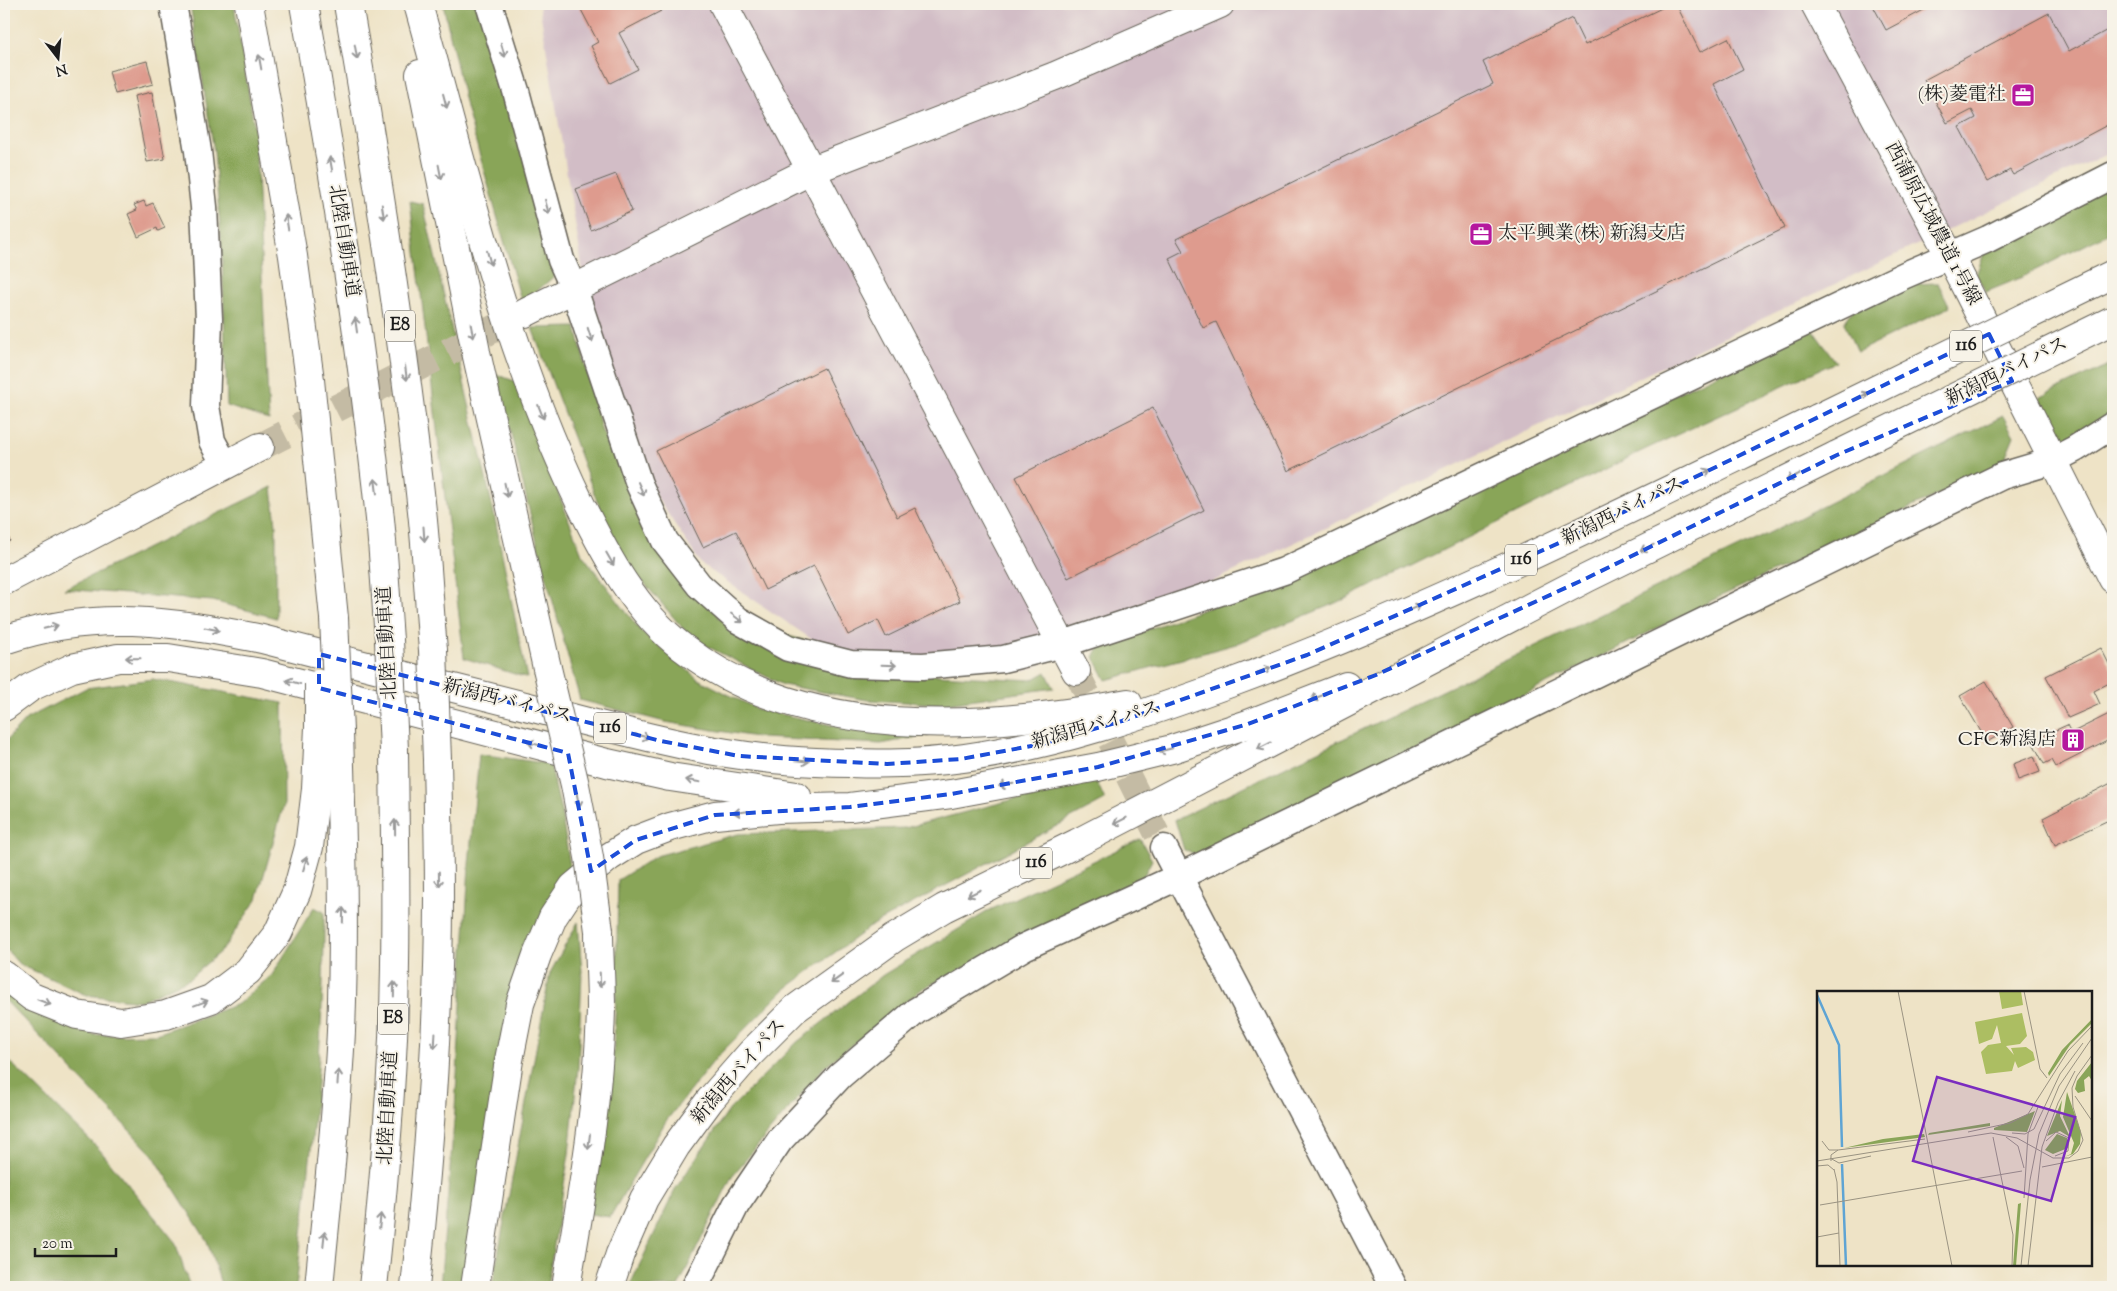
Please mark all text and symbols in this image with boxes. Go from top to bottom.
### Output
north arrow [32,32,82,82]
one-way arrow [499,42,509,58]
one-way arrow [352,43,362,59]
one-way arrow [254,54,264,70]
text: N [53,57,69,80]
place label: (株)菱電社 [1918,82,2006,109]
office icon: (株)菱電社 [2010,82,2036,108]
one-way arrow [441,93,451,109]
street label: 西蒲原広域農道 1号線 [1877,138,1987,310]
one-way arrow [326,157,336,173]
one-way arrow [436,163,445,179]
street label: 北陸自動車道 [321,183,365,299]
one-way arrow [542,199,552,215]
one-way arrow [379,204,389,220]
one-way arrow [282,214,292,230]
office icon: 太平興業(株) 新潟支店 [1468,221,1494,247]
place label: 太平興業(株) 新潟支店 [1498,221,1685,248]
one-way arrow [484,249,494,265]
road number: E8 [385,310,415,342]
one-way arrow [351,317,361,333]
one-way arrow [467,323,477,339]
one-way arrow [585,327,595,343]
street label: 新潟西バイパス [1941,331,2073,413]
road number: 116 [1950,331,1982,362]
one-way arrow [401,365,411,381]
one-way arrow [1854,391,1869,401]
one-way arrow [536,404,546,419]
one-way arrow [1696,468,1711,477]
street label: 新潟西バイパス [1557,471,1689,553]
one-way arrow [1786,473,1801,482]
one-way arrow [371,479,381,495]
one-way arrow [502,481,511,497]
one-way arrow [637,481,647,496]
one-way arrow [419,526,429,542]
road number: 116 [1505,544,1537,576]
one-way arrow [1640,544,1655,554]
one-way arrow [605,551,615,565]
street label: 北陸自動車道 [372,585,404,701]
one-way arrow [1406,602,1421,612]
one-way arrow [730,613,744,623]
one-way arrow [42,622,58,631]
one-way arrow [204,625,220,635]
one-way arrow [125,653,141,663]
one-way arrow [881,661,897,670]
one-way arrow [1256,665,1271,674]
street label: 新潟西バイパス [439,673,575,731]
one-way arrow [285,676,301,686]
one-way arrow [1311,693,1327,702]
street label: 新潟西バイパス [1029,695,1163,757]
road number: 116 [594,712,626,744]
place label: CFC新潟店 [1958,727,2056,754]
building icon: CFC新潟店 [2060,727,2086,753]
one-way arrow [633,732,649,741]
one-way arrow [527,739,543,749]
one-way arrow [1257,742,1272,751]
one-way arrow [1157,746,1173,755]
one-way arrow [793,757,809,766]
one-way arrow [686,775,702,785]
one-way arrow [999,780,1015,790]
one-way arrow [574,792,584,808]
one-way arrow [733,808,749,817]
one-way arrow [1113,817,1128,826]
one-way arrow [390,819,400,836]
road number: 116 [1020,848,1052,878]
one-way arrow [300,856,310,872]
one-way arrow [434,870,444,887]
one-way arrow [967,888,982,898]
one-way arrow [338,907,348,923]
one-way arrow [595,972,605,988]
one-way arrow [831,973,844,984]
one-way arrow [389,982,399,998]
inset map [1817,991,2092,1266]
one-way arrow [36,998,51,1007]
one-way arrow [193,998,208,1007]
road number: E8 [378,1004,408,1034]
street label: 新潟西バイパス [685,1013,793,1131]
one-way arrow [430,1033,440,1049]
street label: 北陸自動車道 [373,1050,405,1166]
one-way arrow [333,1069,342,1085]
one-way arrow [584,1134,594,1150]
one-way arrow [375,1214,385,1230]
scale bar [35,1226,116,1258]
one-way arrow [319,1231,329,1247]
text: 20 m [42,1234,73,1255]

